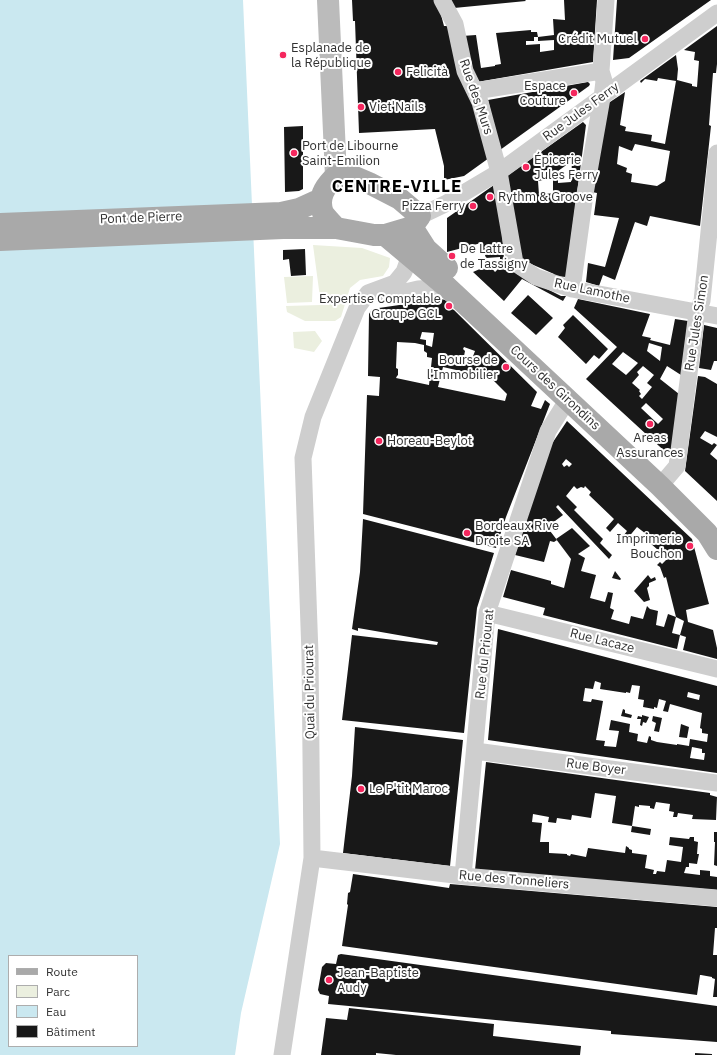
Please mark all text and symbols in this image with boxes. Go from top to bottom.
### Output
place label: Crédit Mutuel [558,31,637,47]
marker: Crédit Mutuel [640,34,650,44]
place label: Esplanade de la République [291,40,371,71]
marker: Esplanade de la République [278,50,288,60]
street label: Rue des Murs [456,57,496,137]
place label: Felicità [406,64,448,80]
marker: Felicità [393,67,403,77]
place label: Espace Couture [519,78,566,109]
street label: Rue Jules Ferry [540,79,622,145]
marker: Espace Couture [569,88,579,98]
place label: Viet'Nails [369,99,424,115]
marker: Viet'Nails [356,102,366,112]
place label: Port de Libourne Saint-Emilion [302,138,398,169]
marker: Port de Libourne Saint-Emilion [289,148,299,158]
place label: Épicerie Jules Ferry [534,152,598,183]
marker: Épicerie Jules Ferry [521,162,531,172]
district label: CENTRE-VILLE [332,177,462,197]
place label: Rythm & Groove [498,189,593,205]
marker: Rythm & Groove [485,192,495,202]
place label: Pizza Ferry [402,198,465,214]
marker: Pizza Ferry [468,201,478,211]
street label: Pont de Pierre [99,209,183,227]
place label: De Lattre de Tassigny [460,241,528,272]
marker: De Lattre de Tassigny [447,251,457,261]
street label: Rue Jules Simon [682,274,712,372]
street label: Rue Lamothe [553,275,631,307]
place label: Expertise Comptable Groupe GCL [319,291,441,322]
marker: Expertise Comptable Groupe GCL [444,301,454,311]
street label: Cours des Girondins [507,342,603,434]
place label: Bourse de l'Immobilier [427,352,498,383]
marker: Bourse de l'Immobilier [501,362,511,372]
marker: Areas Assurances [645,419,655,429]
place label: Areas Assurances [616,430,684,461]
place label: Horeau-Beylot [387,433,472,449]
marker: Horeau-Beylot [374,436,384,446]
place label: Bordeaux Rive Droite SA [475,518,559,549]
marker: Bordeaux Rive Droite SA [462,528,472,538]
place label: Imprimerie Bouchon [616,531,682,562]
marker: Imprimerie Bouchon [685,541,695,551]
street label: Rue du Priourat [473,608,497,700]
street label: Rue Lacaze [568,625,636,657]
street label: Quai du Priourat [301,645,319,739]
street label: Rue Boyer [565,756,627,778]
place label: Le P'tit Maroc [369,781,448,797]
marker: Le P'tit Maroc [356,784,366,794]
street label: Rue des Tonneliers [458,867,570,893]
legend [8,955,138,1047]
text: Route [46,964,78,979]
place label: Jean-Baptiste Audy [337,965,419,996]
marker: Jean-Baptiste Audy [324,975,334,985]
text: Parc [46,984,70,999]
text: Eau [46,1004,66,1019]
text: Bâtiment [46,1024,96,1039]

